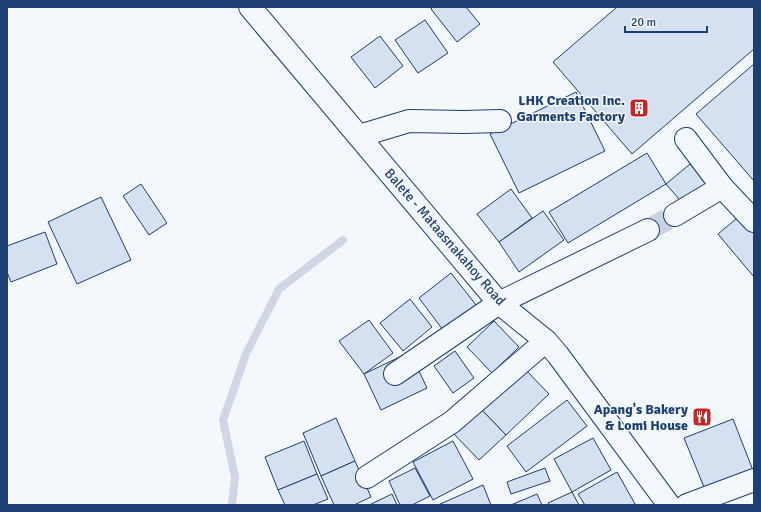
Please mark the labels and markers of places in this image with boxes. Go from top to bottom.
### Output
place label: LHK Creation Inc. Garments Factory [517,92,625,125]
building icon: LHK Creation Inc. Garments Factory [628,97,650,119]
place label: Apang's Bakery & Lomi House [594,401,688,434]
restaurant icon: Apang's Bakery & Lomi House [691,406,713,428]

